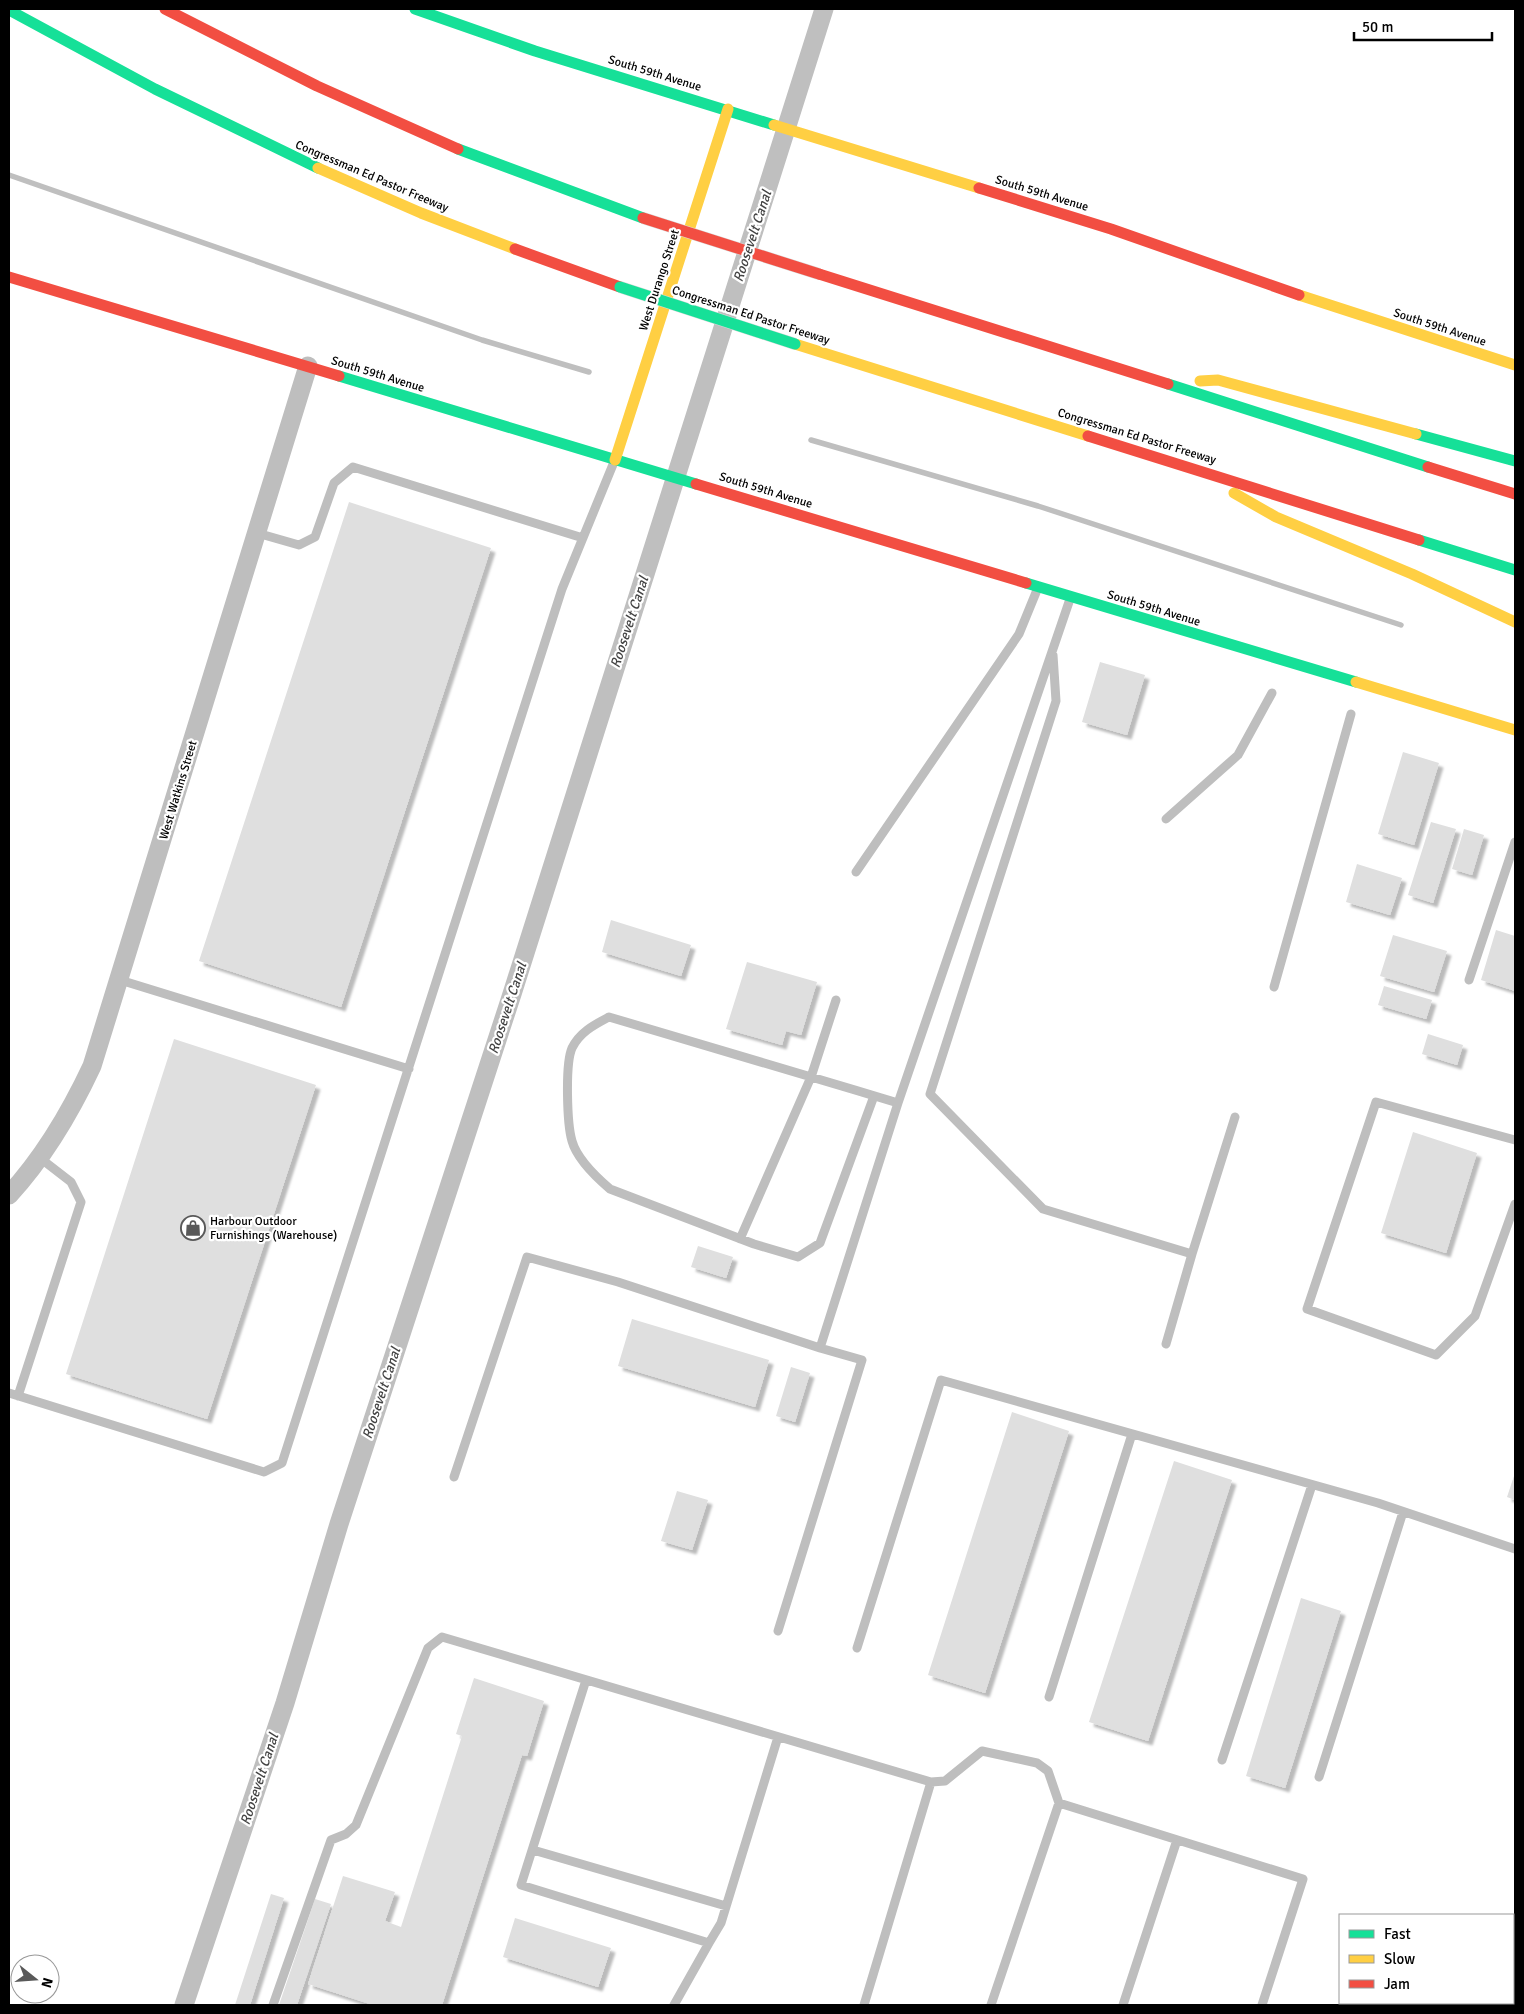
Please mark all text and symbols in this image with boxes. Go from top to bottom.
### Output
scale bar [1354,10,1492,42]
text: 50 m [1362,18,1393,36]
street label: South 59th Avenue [606,52,703,95]
street label: Congressman Ed Pastor Freeway [293,137,451,216]
street label: South 59th Avenue [993,172,1090,215]
water label: Roosevelt Canal [730,187,776,284]
street label: West Durango Street [636,228,683,333]
street label: Congressman Ed Pastor Freeway [670,283,832,348]
street label: South 59th Avenue [1392,305,1488,350]
street label: South 59th Avenue [329,353,426,396]
street label: Congressman Ed Pastor Freeway [1056,405,1218,468]
street label: South 59th Avenue [717,469,814,512]
water label: Roosevelt Canal [607,573,653,670]
street label: South 59th Avenue [1105,587,1202,630]
street label: West Watkins Street [156,739,201,841]
water label: Roosevelt Canal [485,959,531,1056]
place label: Harbour Outdoor Furnishings (Warehouse) [210,1214,337,1243]
shop icon: Harbour Outdoor Furnishings (Warehouse) [180,1215,206,1241]
water label: Roosevelt Canal [359,1344,405,1441]
water label: Roosevelt Canal [237,1730,283,1827]
legend [1339,1914,1514,2004]
text: Fast [1384,1925,1411,1943]
text: Slow [1384,1950,1415,1968]
north arrow [10,1954,60,2004]
text: Jam [1384,1975,1410,1993]
text: N [37,1976,57,1990]

